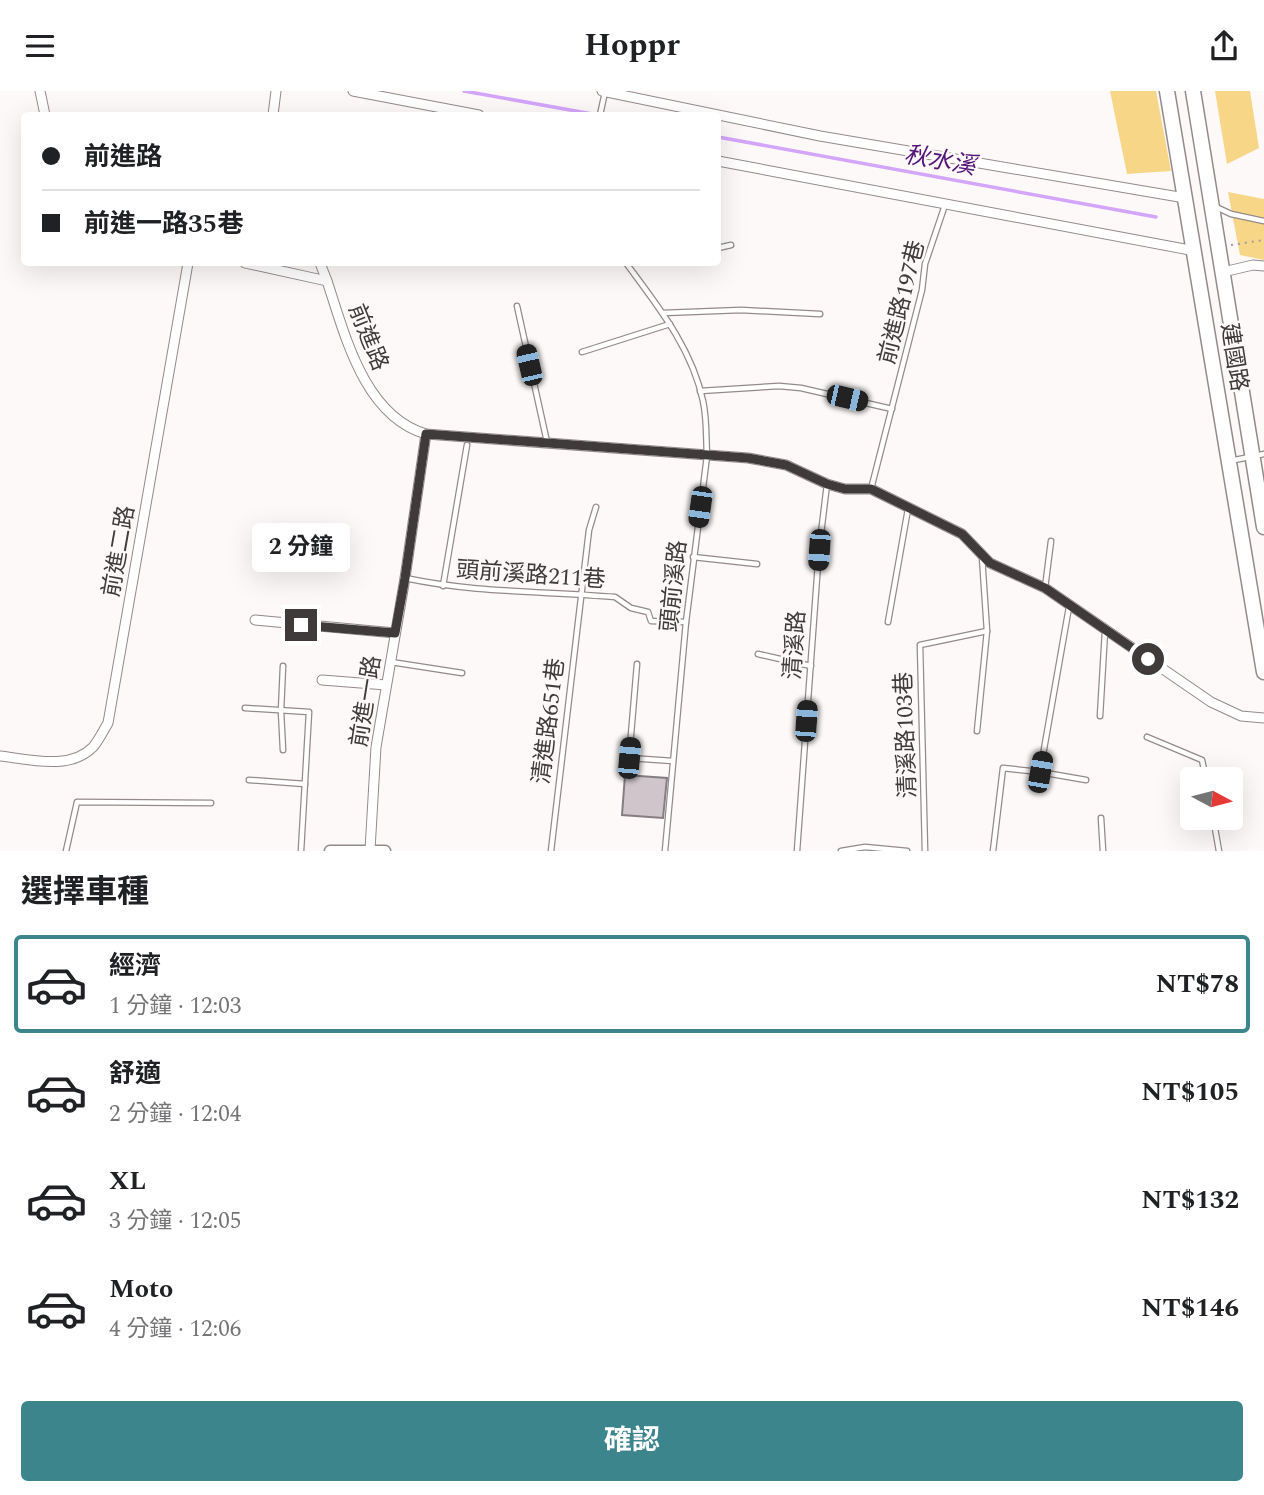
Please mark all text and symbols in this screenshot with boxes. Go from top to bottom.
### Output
text: Hoppr [584,21,680,70]
icon: menu [21,27,59,65]
icon: share [1205,27,1243,65]
text: 前進路 [84,137,162,177]
water label: 秋水溪 [901,137,981,185]
text: 前進一路35巷 [84,204,243,244]
street label: 前進路197巷 [870,237,935,368]
street label: 前進路 [338,299,397,376]
street label: 建國路 [1211,320,1256,394]
car [515,342,544,388]
car [825,383,870,413]
car [687,485,714,529]
street label: 前進二路 [94,503,145,600]
callout: 2 分鐘 [252,524,350,573]
car [808,528,831,572]
text: 2 分鐘 [269,530,333,565]
street label: 頭前溪路 [652,539,697,634]
street label: 頭前溪路211巷 [455,553,607,598]
route end [285,609,317,641]
street label: 清溪路 [776,609,815,681]
route start [1132,643,1164,675]
street label: 前進一路 [342,653,391,749]
street label: 清進路651巷 [524,656,575,786]
street label: 清溪路103巷 [887,671,926,799]
car [795,699,818,743]
car [617,736,642,780]
car [1027,749,1054,795]
north arrow [1180,767,1242,829]
map controls [1180,767,1243,830]
text: 選擇車種 [21,868,149,917]
text: 經濟 [109,946,161,986]
icon: car [25,953,88,1016]
text: NT$78 [1156,964,1239,1004]
text: 1 分鐘 · 12:03 [109,989,241,1024]
text: 舒適 [109,1054,161,1094]
icon: car [25,1061,88,1124]
text: NT$105 [1141,1072,1239,1112]
text: 2 分鐘 · 12:04 [109,1097,241,1132]
text: XL [109,1161,146,1201]
icon: car [25,1169,88,1232]
text: NT$132 [1141,1180,1239,1220]
text: 3 分鐘 · 12:05 [109,1204,241,1239]
text: Moto [109,1269,173,1309]
icon: car [25,1277,88,1340]
text: NT$146 [1141,1288,1239,1328]
text: 4 分鐘 · 12:06 [109,1312,241,1347]
button: 確認 [21,1401,1243,1481]

